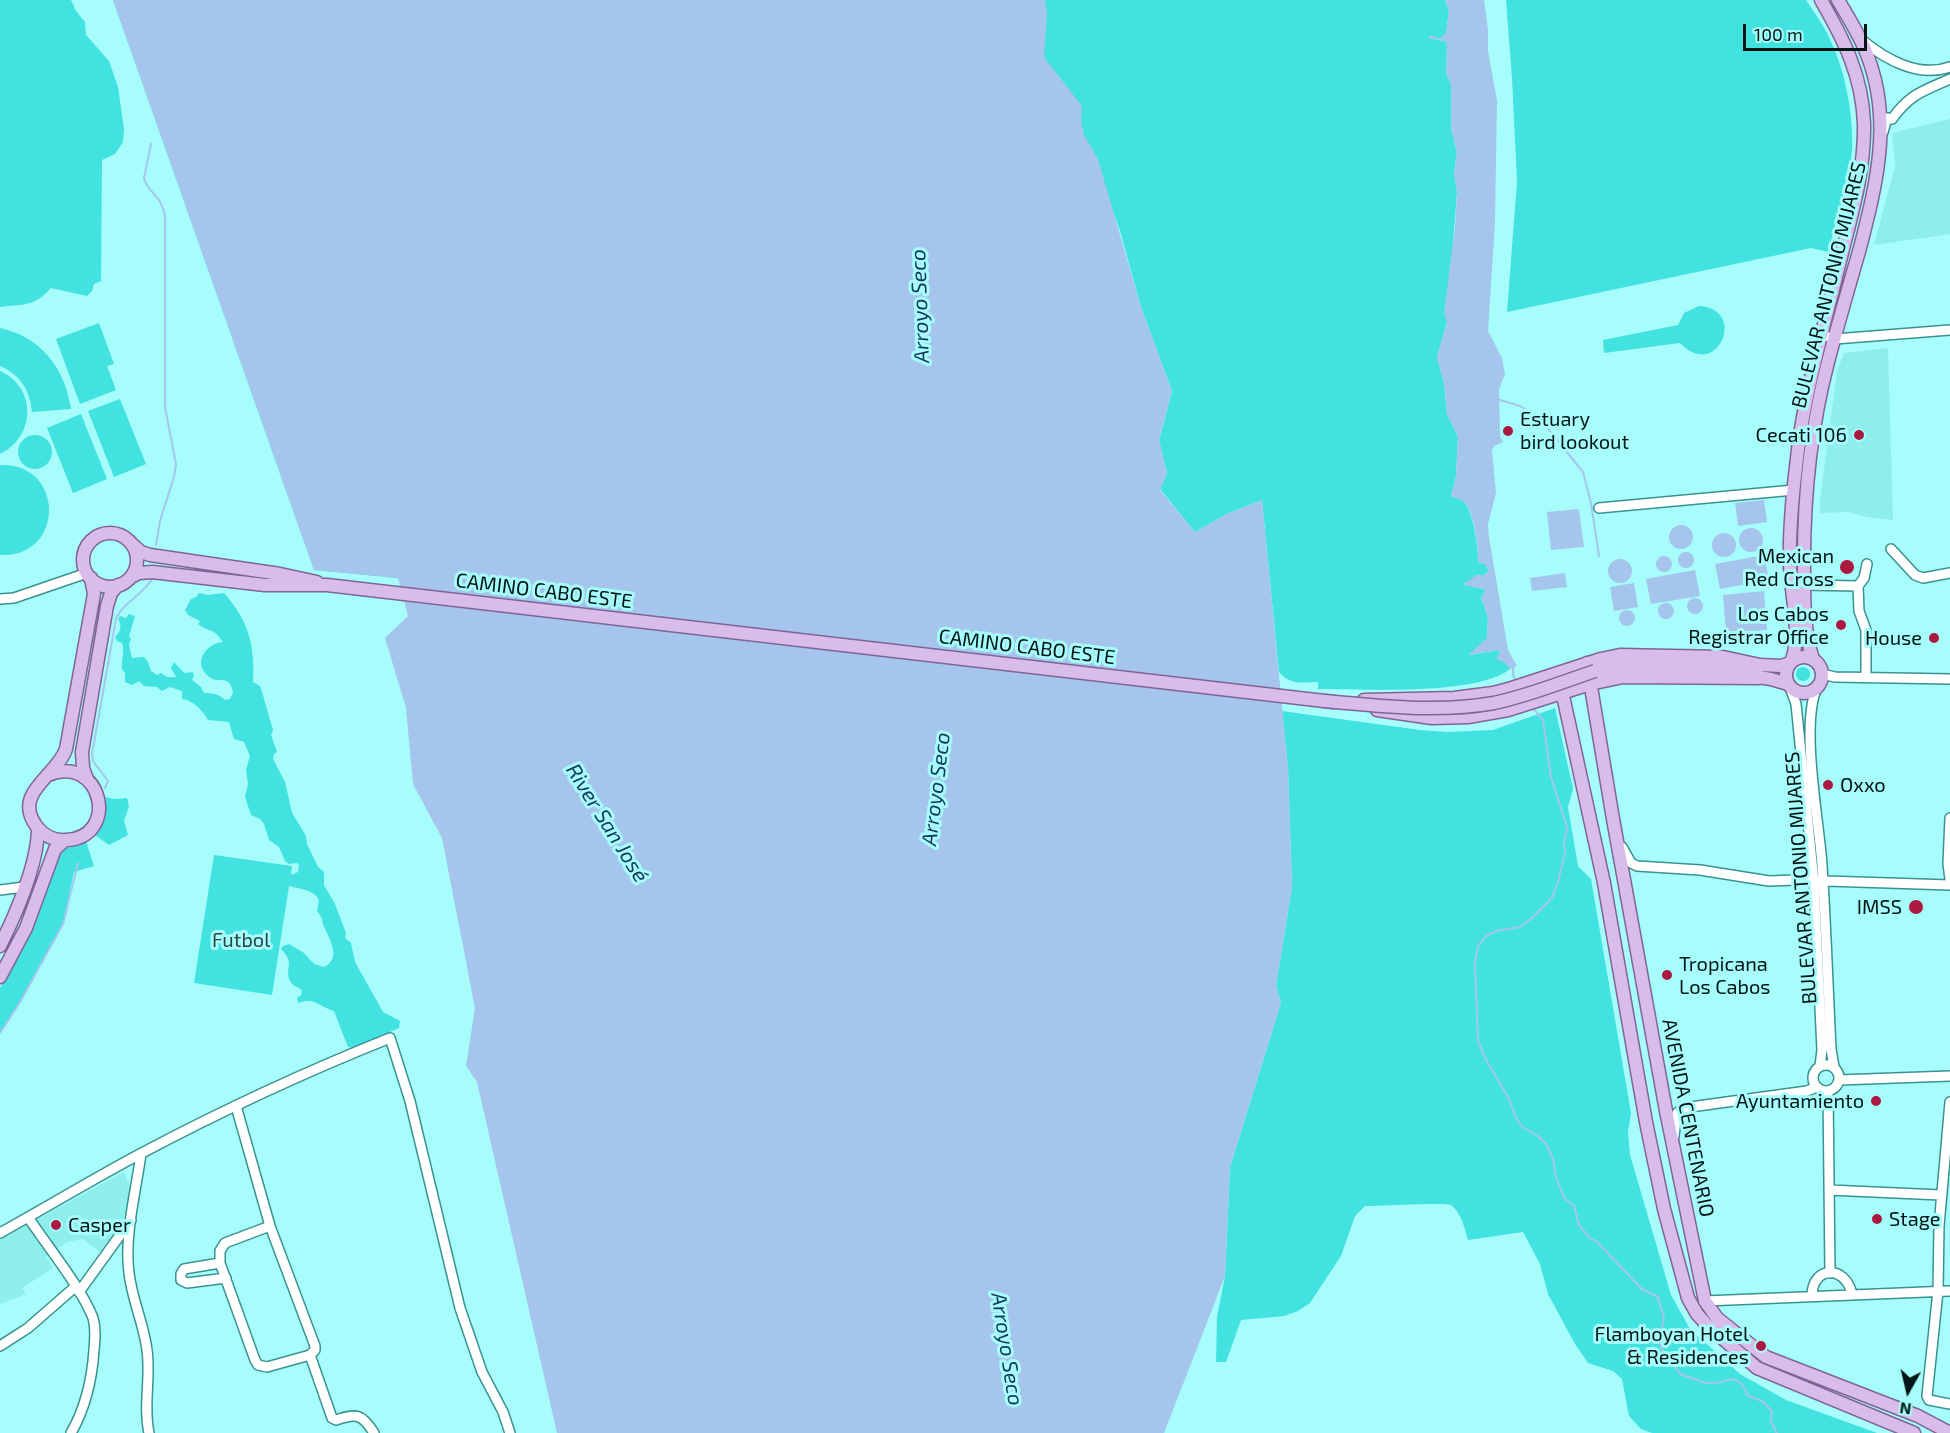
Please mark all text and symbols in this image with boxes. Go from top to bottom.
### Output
scale bar [1746,12,1870,50]
text: 100 m [1754,23,1803,45]
street label: BULEVAR ANTONIO MIJARES [1787,159,1871,411]
water label: Arroyo Seco [905,249,935,363]
place label: Estuary bird lookout [1520,407,1629,454]
place label: Cecati 106 [1756,423,1847,447]
marker: Estuary bird lookout [1501,424,1515,438]
marker: Cecati 106 [1852,428,1866,442]
place label: Mexican Red Cross [1744,544,1834,591]
marker: Mexican Red Cross [1838,558,1856,576]
street label: CAMINO CABO ESTE [454,568,634,614]
place label: Los Cabos Registrar Office [1688,602,1829,649]
marker: Los Cabos Registrar Office [1834,618,1848,632]
street label: CAMINO CABO ESTE [937,624,1117,670]
place label: House [1865,626,1922,650]
marker: House [1927,631,1941,645]
water label: Arroyo Seco [917,731,955,847]
street label: BULEVAR ANTONIO MIJARES [1780,751,1822,1005]
water label: River San José [561,759,653,887]
place label: Oxxo [1840,773,1886,797]
marker: Oxxo [1821,778,1835,792]
place label: IMSS [1857,895,1902,919]
marker: IMSS [1907,898,1925,916]
park label: Futbol [212,928,270,952]
place label: Tropicana Los Cabos [1679,952,1771,999]
marker: Tropicana Los Cabos [1660,968,1674,982]
street label: AVENIDA CENTENARIO [1657,1017,1719,1219]
place label: Ayuntamiento [1736,1089,1864,1113]
marker: Ayuntamiento [1869,1094,1883,1108]
place label: Stage [1889,1207,1941,1231]
marker: Stage [1870,1212,1884,1226]
place label: Casper [68,1213,131,1237]
marker: Casper [49,1218,63,1232]
water label: Arroyo Seco [986,1291,1028,1407]
place label: Flamboyan Hotel & Residences [1595,1322,1749,1369]
marker: Flamboyan Hotel & Residences [1754,1339,1768,1353]
north arrow [1878,1361,1938,1421]
text: N [1898,1399,1912,1420]

